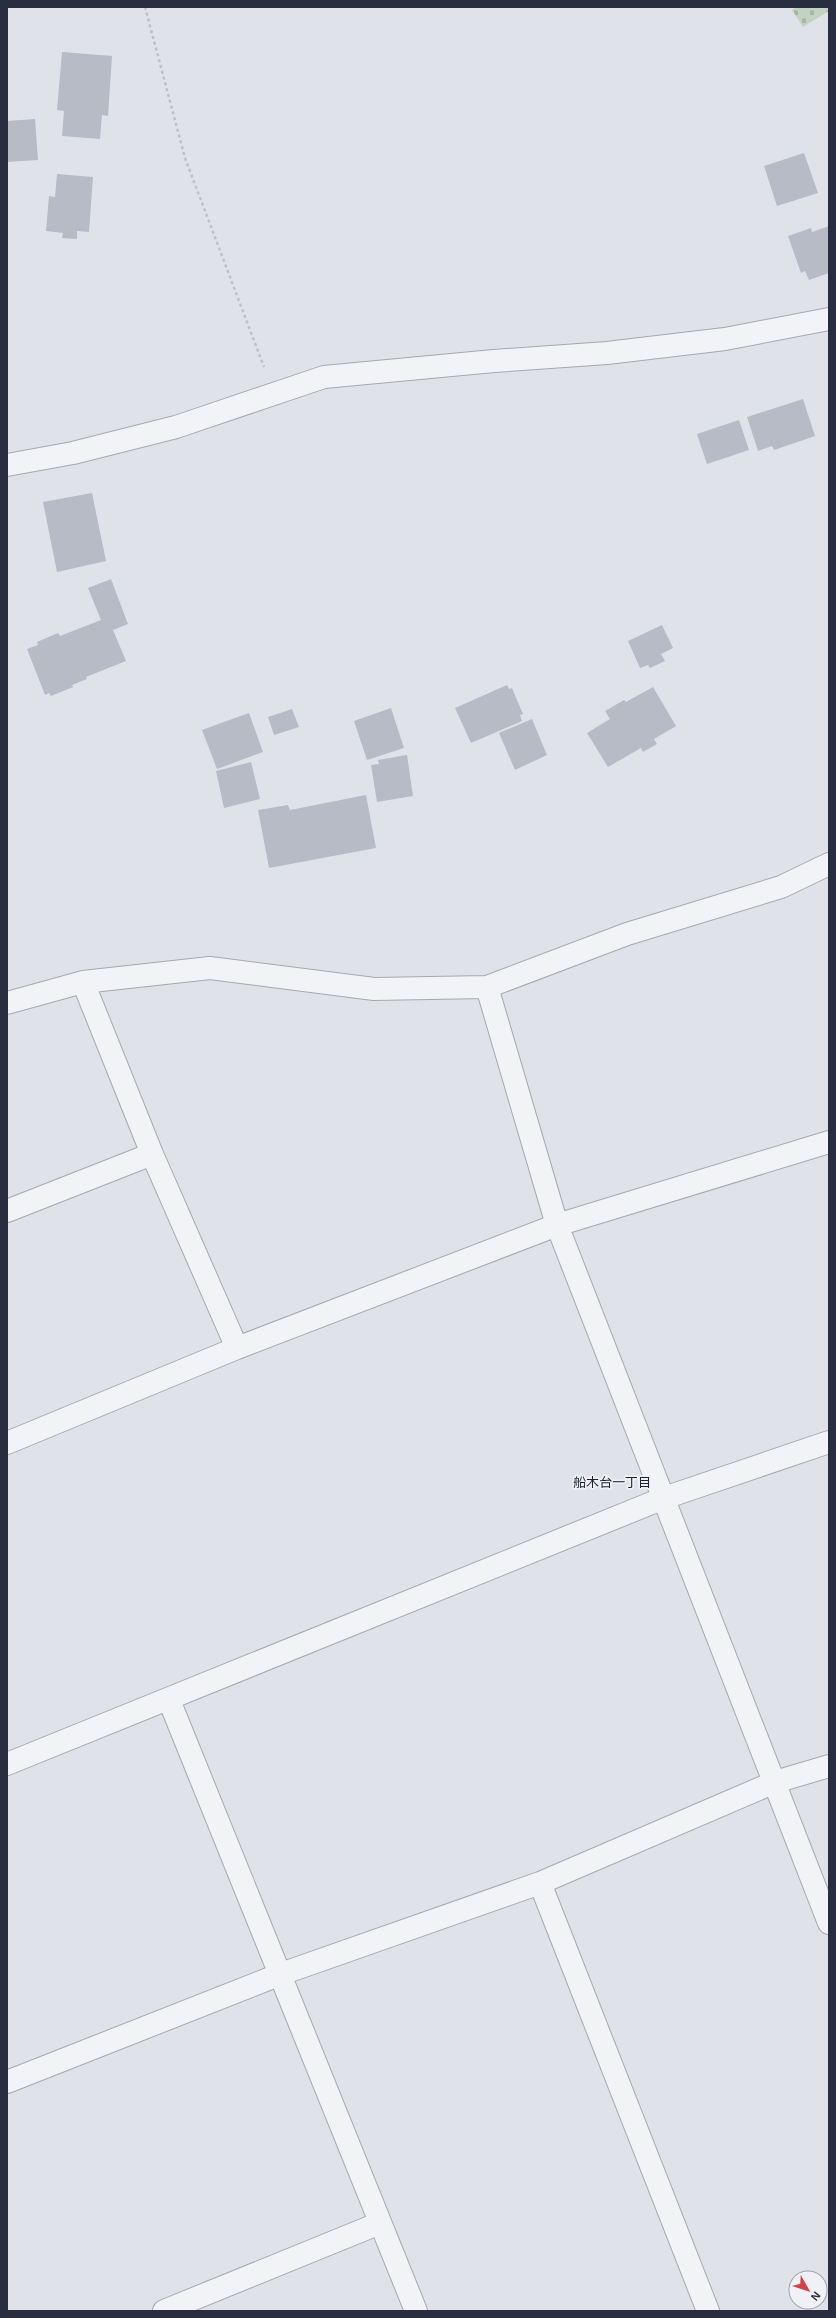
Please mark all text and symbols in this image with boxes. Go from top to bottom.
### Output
district label: 船木台一丁目 [573,1475,651,1490]
north arrow [788,2270,828,2310]
text: N [809,2289,823,2303]

